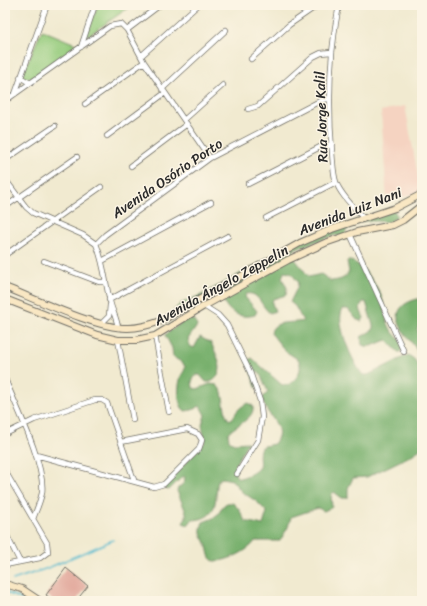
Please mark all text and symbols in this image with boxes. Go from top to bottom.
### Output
street label: Rua Jorge Kalil [307,70,336,163]
street label: Avenida Osório Porto [106,132,228,226]
street label: Avenida Luiz Nani [294,180,406,243]
street label: Avenida Ângelo Zeppelin [148,238,294,333]

